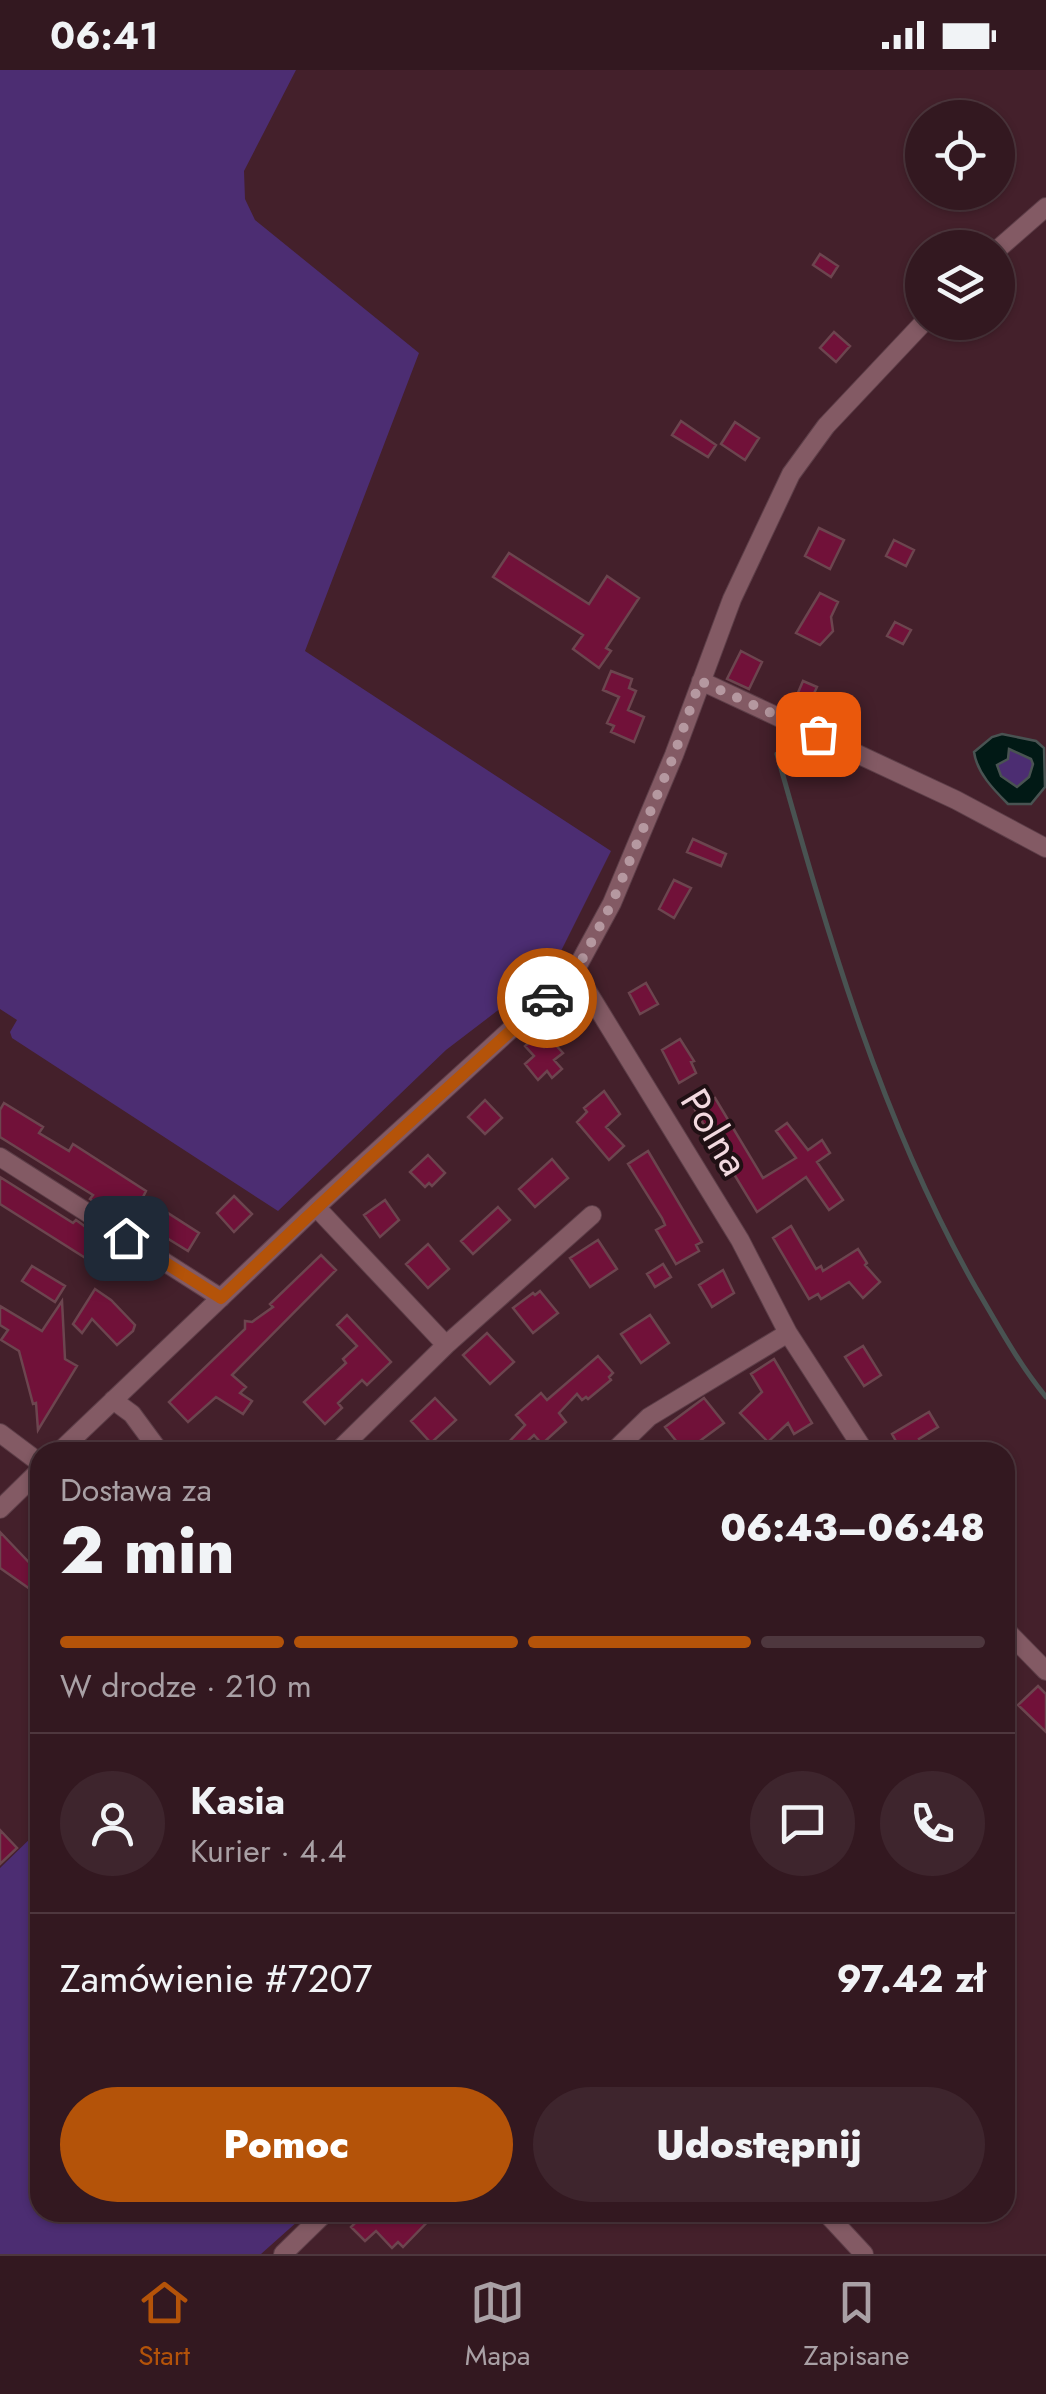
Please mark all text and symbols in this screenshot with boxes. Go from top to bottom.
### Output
text: 06:41 [50,8,159,63]
map controls [905,100,1015,340]
button: locate [905,100,1015,210]
button: layers [905,230,1015,340]
pin [776,692,861,777]
icon: bag [791,707,846,762]
courier [497,948,597,1048]
icon: car [520,971,575,1026]
street label: Polna [666,1078,764,1186]
pin [84,1196,169,1281]
icon: home [99,1211,154,1266]
text: Dostawa za [60,1467,212,1513]
text: 06:43–06:48 [720,1500,985,1555]
text: 2 min [60,1503,235,1597]
text: W drodze · 210 m [60,1663,312,1709]
button: person [60,1771,165,1876]
button: chat [750,1771,855,1876]
button: phone [880,1771,985,1876]
text: Kasia [190,1773,285,1828]
text: Kurier · 4.4 [190,1828,346,1874]
text: Zamówienie #7207 [60,1951,372,2006]
text: 97.42 zł [836,1951,985,2006]
button: Pomoc [60,2087,513,2202]
button: Udostępnij [533,2087,985,2202]
tab: Start [137,2275,192,2376]
tab: Mapa [465,2275,530,2376]
tab: Zapisane [804,2275,909,2376]

